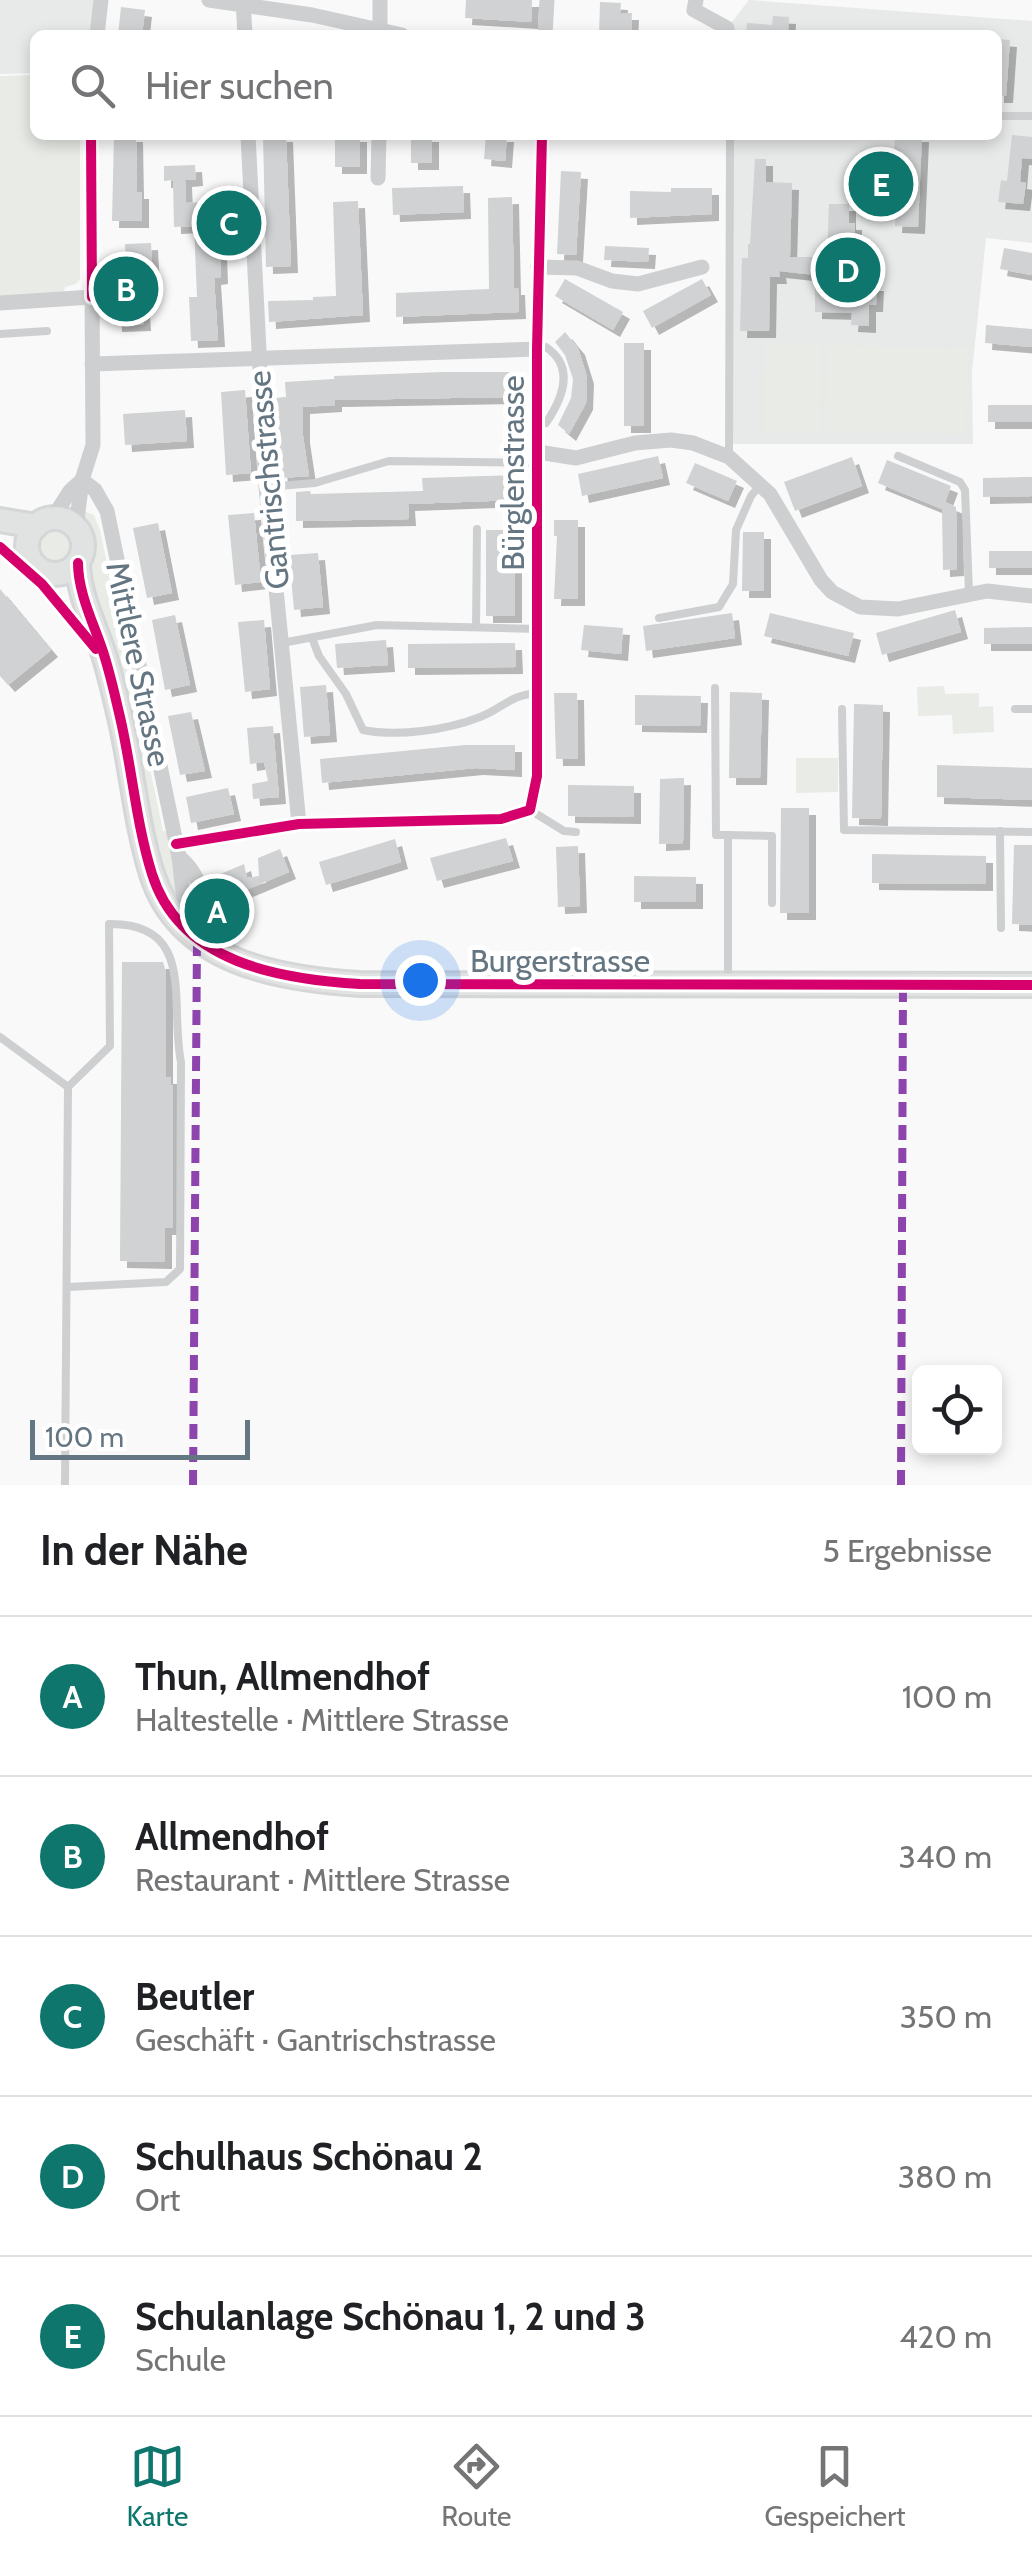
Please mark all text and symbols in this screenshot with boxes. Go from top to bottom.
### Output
search box [30,30,1002,140]
icon: search [65,58,120,113]
text: Hier suchen [145,62,334,109]
pin: E [848,146,914,222]
pin: C [196,186,262,260]
pin: D [816,232,880,308]
pin: B [94,252,158,326]
street label: Gantrischstrasse [239,369,297,591]
street label: Bürglenstrasse [493,375,532,571]
street label: Mittlere Strasse [98,558,180,770]
pin: A [184,874,250,948]
street label: Burgerstrasse [470,941,650,980]
your location [395,955,446,1006]
map controls [912,1365,1002,1455]
button: locate [912,1365,1002,1455]
scale bar [30,1415,250,1460]
text: 100 m [45,1420,124,1454]
text: In der Nähe [40,1524,248,1576]
text: 5 Ergebnisse [822,1531,992,1570]
text: Thun, Allmendhof [135,1653,430,1700]
text: A [62,1677,83,1716]
text: 100 m [902,1677,992,1716]
text: Haltestelle · Mittlere Strasse [135,1700,509,1739]
text: Allmendhof [135,1813,329,1860]
text: B [62,1837,83,1876]
text: 340 m [899,1837,992,1876]
text: Restaurant · Mittlere Strasse [135,1860,510,1899]
text: Beutler [135,1973,254,2020]
text: C [63,1997,82,2036]
text: 350 m [900,1997,992,2036]
text: Geschäft · Gantrischstrasse [135,2020,496,2059]
text: Schulhaus Schönau 2 [135,2133,483,2180]
text: D [61,2157,84,2196]
text: 380 m [898,2157,992,2196]
text: Ort [135,2180,180,2219]
text: Schulanlage Schönau 1, 2 und 3 [135,2293,646,2340]
text: E [63,2317,82,2356]
text: 420 m [899,2317,992,2356]
text: Schule [135,2340,226,2379]
tab: Karte [127,2439,188,2533]
tab: Route [441,2439,511,2533]
tab: Gespeichert [764,2439,905,2533]

